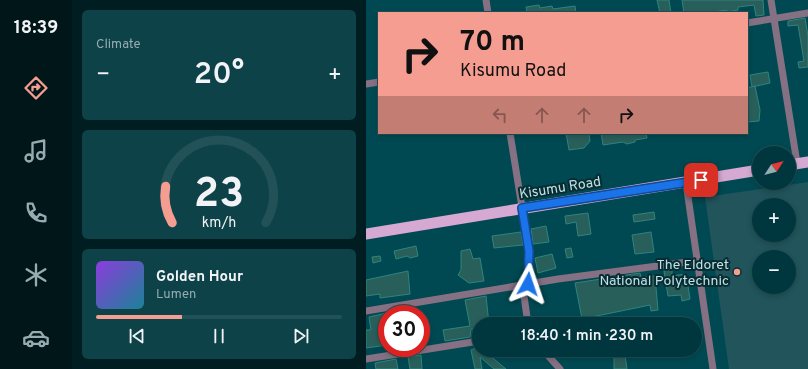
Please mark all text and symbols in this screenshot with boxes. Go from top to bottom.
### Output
text: 18:39 [14,17,58,40]
text: 70 m [460,25,525,61]
icon: right [394,28,446,80]
text: Climate [96,37,141,53]
text: 20° [194,57,244,94]
text: Kisumu Road [460,60,566,83]
text: − [96,62,110,89]
text: + [328,62,342,89]
icon: directions [22,74,50,102]
icon: left [489,104,511,126]
icon: ahead [531,104,553,126]
icon: ahead [573,104,595,126]
icon: right [615,104,637,126]
icon: music [22,137,50,165]
north arrow [752,146,796,190]
map controls [752,146,796,294]
pin [684,163,718,197]
text: 23 [194,168,244,221]
icon: arrive [690,169,712,191]
street label: Kisumu Road [518,174,602,203]
button: + [752,198,796,242]
icon: phone [22,199,50,227]
text: km/h [202,213,236,231]
button: − [752,250,796,294]
place label: The Eldoret National Polytechnic [599,257,729,290]
icon: climate [22,261,50,289]
position arrow [507,263,549,305]
marker: The Eldoret National Polytechnic [732,267,742,277]
text: Golden Hour [156,268,243,287]
text: Lumen [156,287,196,303]
speed limit sign: 30 [378,305,430,357]
icon: car [22,324,50,352]
icon: previous [126,325,148,347]
icon: pause [208,325,230,347]
icon: next [290,325,312,347]
text: 18:40 · 1 min · 230 m [521,327,653,346]

